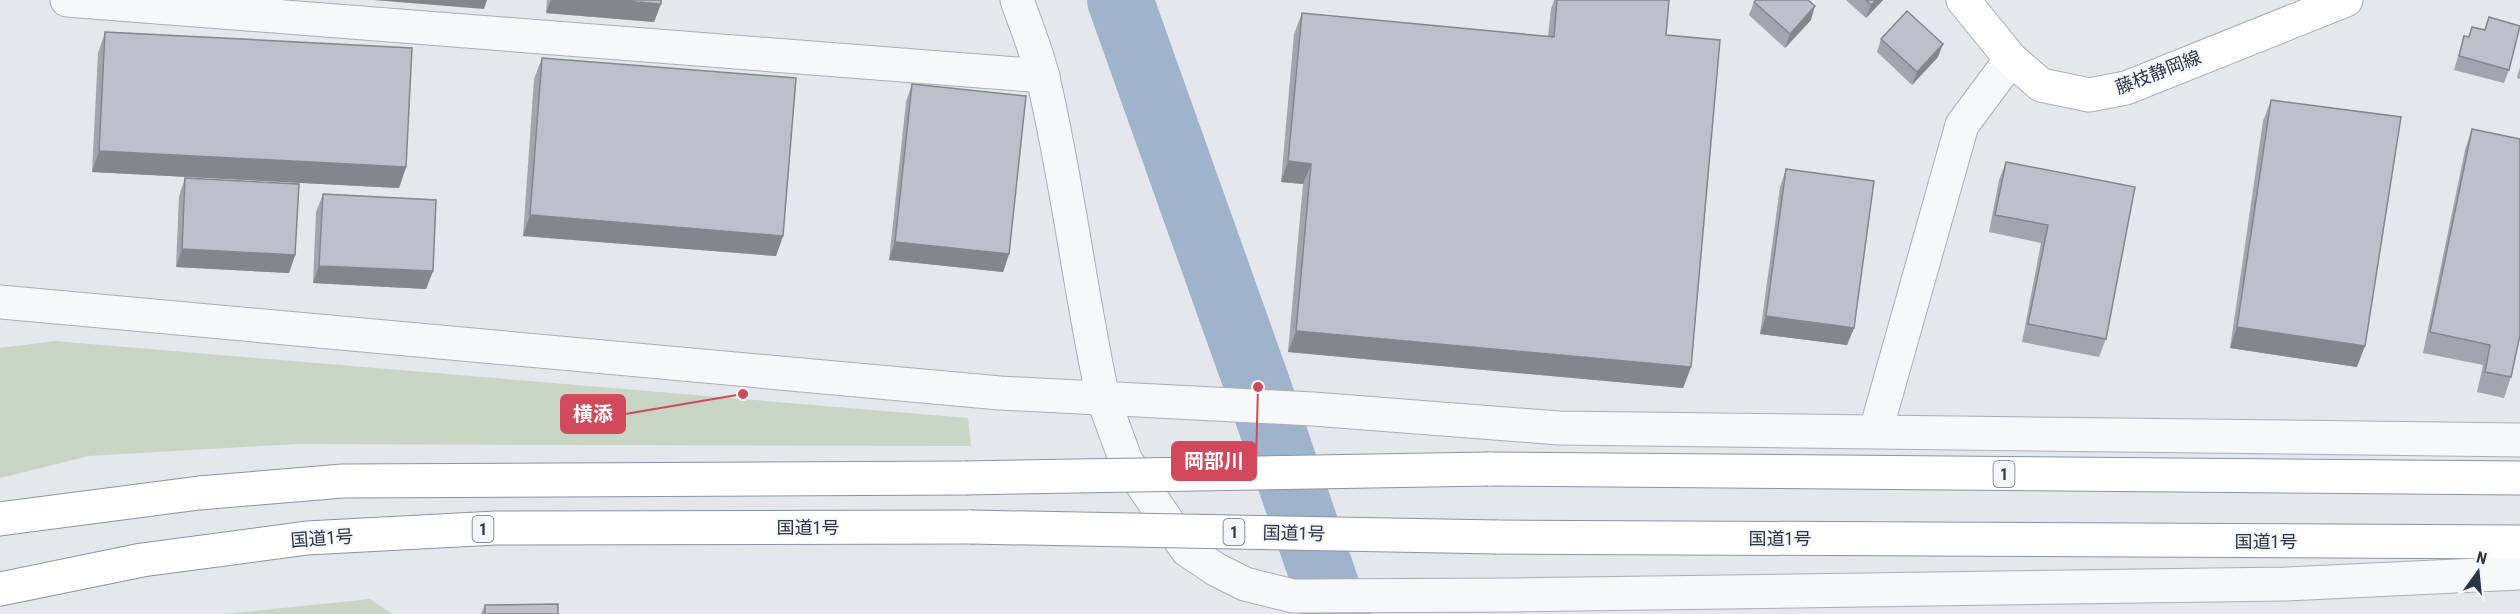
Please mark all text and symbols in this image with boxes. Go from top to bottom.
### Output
street label: 藤枝静岡線 [2112,46,2204,98]
callout: 横添 [561,395,625,433]
text: 横添 [573,402,613,426]
callout: 岡部川 [1172,442,1256,480]
text: 岡部川 [1184,449,1244,473]
road number: 1 [1994,461,2014,487]
road number: 1 [472,516,494,542]
street label: 国道1号 [777,517,839,538]
road number: 1 [1224,519,1244,545]
street label: 国道1号 [1262,522,1326,544]
street label: 国道1号 [290,525,354,551]
street label: 国道1号 [1749,528,1811,549]
street label: 国道1号 [2235,531,2297,552]
north arrow [2448,542,2508,602]
text: N [2475,548,2489,568]

